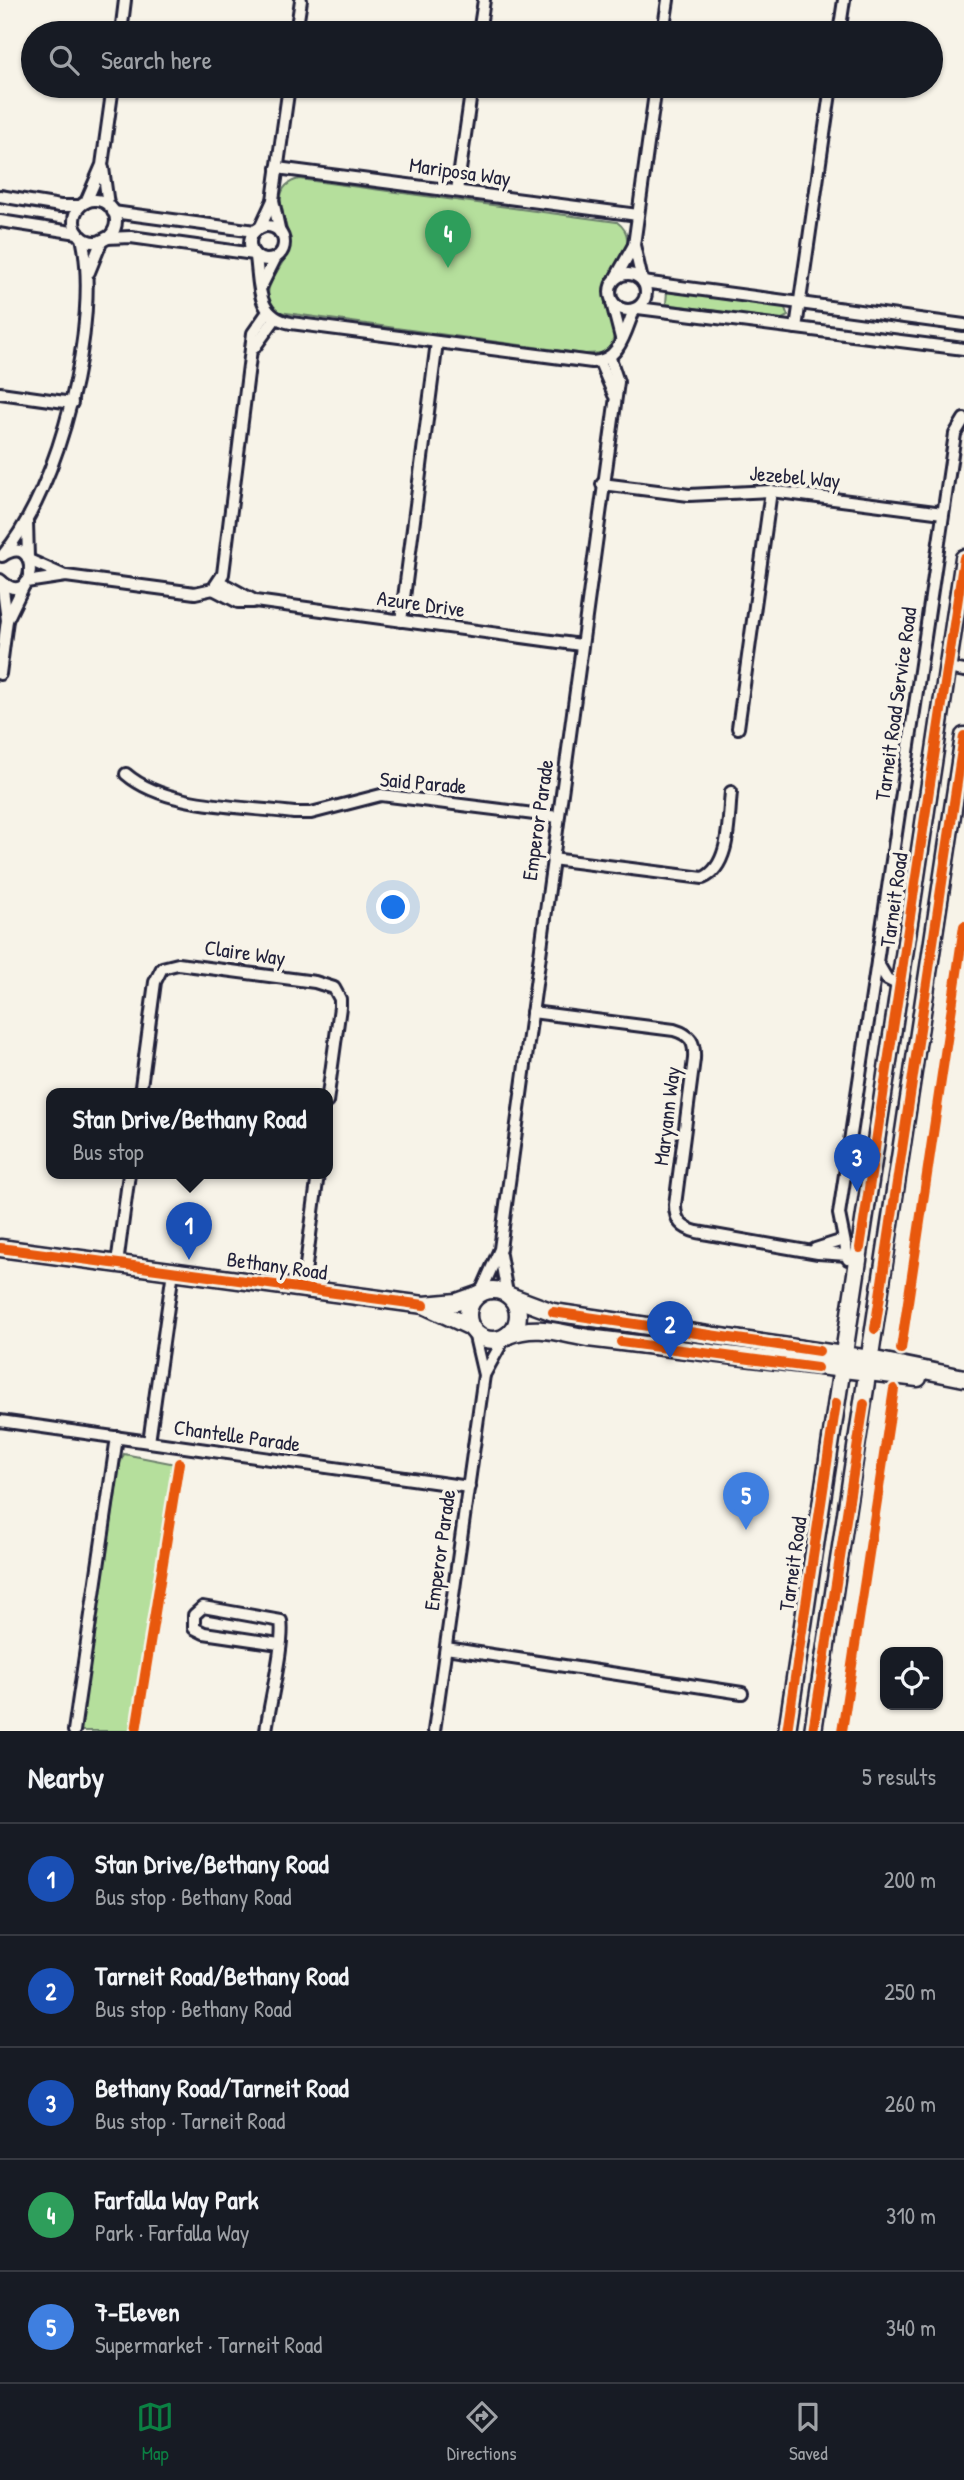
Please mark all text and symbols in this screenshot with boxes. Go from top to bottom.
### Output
search box [21,21,943,98]
icon: search [45,41,83,79]
text: Search here [101,42,212,77]
street label: Mariposa Way [407,150,513,193]
pin: 4 [425,210,471,268]
street label: Jezebel Way [748,458,842,495]
street label: Azure Drive [375,583,467,624]
street label: Tarneit Road Service Road [868,605,923,802]
street label: Emperor Parade [515,758,560,882]
street label: Said Parade [379,764,468,801]
street label: Tarneit Road [873,851,914,949]
your location [376,890,410,924]
street label: Claire Way [203,932,287,973]
street label: Maryann Way [646,1065,687,1167]
popup [46,1088,333,1179]
text: Stan Drive/Bethany Road [73,1101,306,1136]
pin: 3 [834,1134,880,1192]
text: Bus stop [73,1136,144,1167]
pin: 1 [166,1202,212,1260]
street label: Bethany Road [225,1244,329,1287]
pin: 2 [647,1301,693,1359]
street label: Chantelle Parade [172,1412,302,1459]
pin: 5 [723,1472,769,1530]
street label: Emperor Parade [417,1488,462,1612]
street label: Tarneit Road [772,1515,813,1613]
map controls [880,1647,943,1710]
button: locate [880,1647,943,1710]
text: Nearby [28,1757,104,1797]
text: 5 results [862,1761,936,1792]
text: Stan Drive/Bethany Road [95,1846,329,1881]
text: 1 [47,1864,55,1895]
text: 200 m [884,1864,936,1895]
text: Bus stop · Bethany Road [95,1881,292,1912]
text: Tarneit Road/Bethany Road [95,1958,349,1993]
text: 2 [46,1976,56,2007]
text: 250 m [884,1976,936,2007]
text: Bus stop · Bethany Road [95,1993,292,2024]
text: Bethany Road/Tarneit Road [95,2070,349,2105]
text: 3 [46,2088,56,2119]
text: 260 m [885,2088,936,2119]
text: Bus stop · Tarneit Road [95,2105,285,2136]
text: Farfalla Way Park [95,2182,259,2217]
text: 4 [47,2200,55,2231]
text: 310 m [886,2200,936,2231]
text: Park · Farfalla Way [95,2217,250,2248]
text: 7-Eleven [95,2294,180,2329]
text: 5 [46,2312,56,2343]
text: 340 m [886,2312,936,2343]
text: Supermarket · Tarneit Road [95,2329,322,2360]
tab: Map [136,2398,174,2466]
tab: Directions [447,2398,517,2466]
tab: Saved [789,2398,828,2466]

